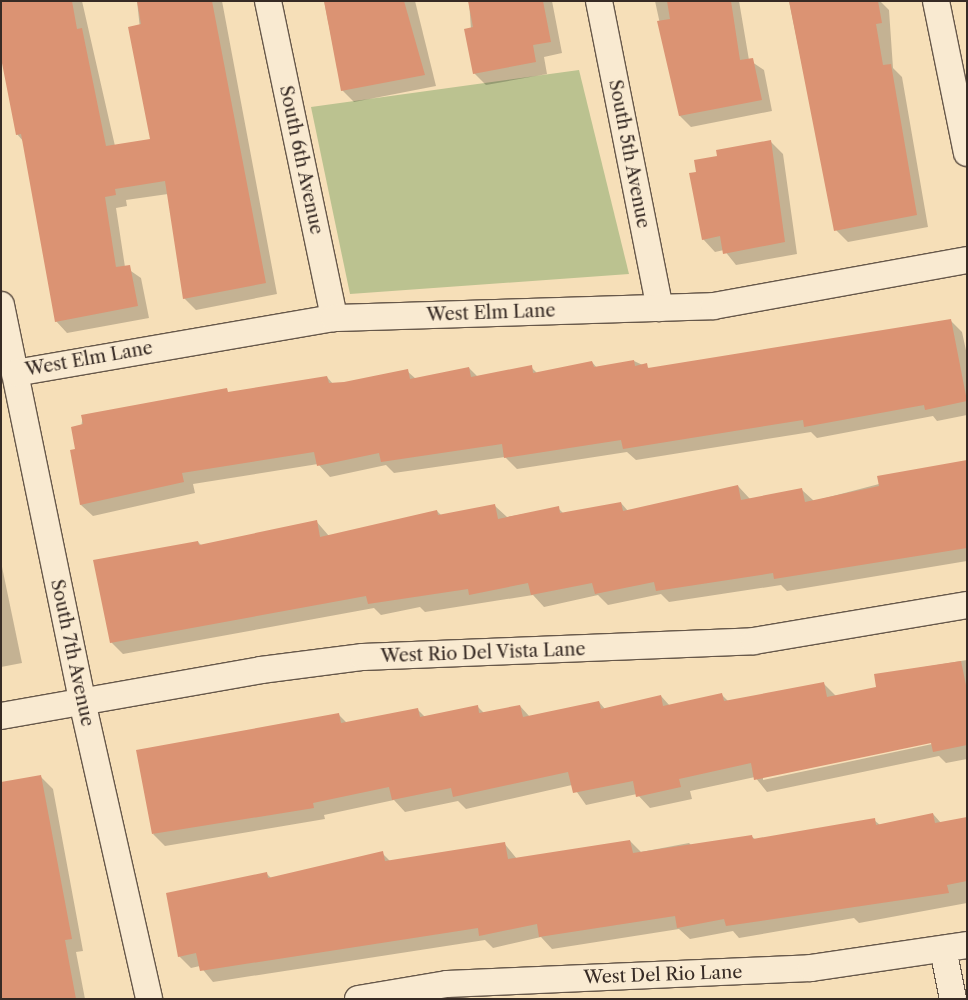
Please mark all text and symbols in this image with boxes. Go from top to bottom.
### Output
street label: South 5th Avenue [604,78,654,230]
street label: South 6th Avenue [275,83,327,237]
street label: West Elm Lane [426,300,556,326]
street label: West Elm Lane [24,337,154,381]
street label: South 7th Avenue [46,577,98,729]
street label: West Rio Del Vista Lane [380,639,586,667]
street label: West Del Rio Lane [583,961,743,989]

